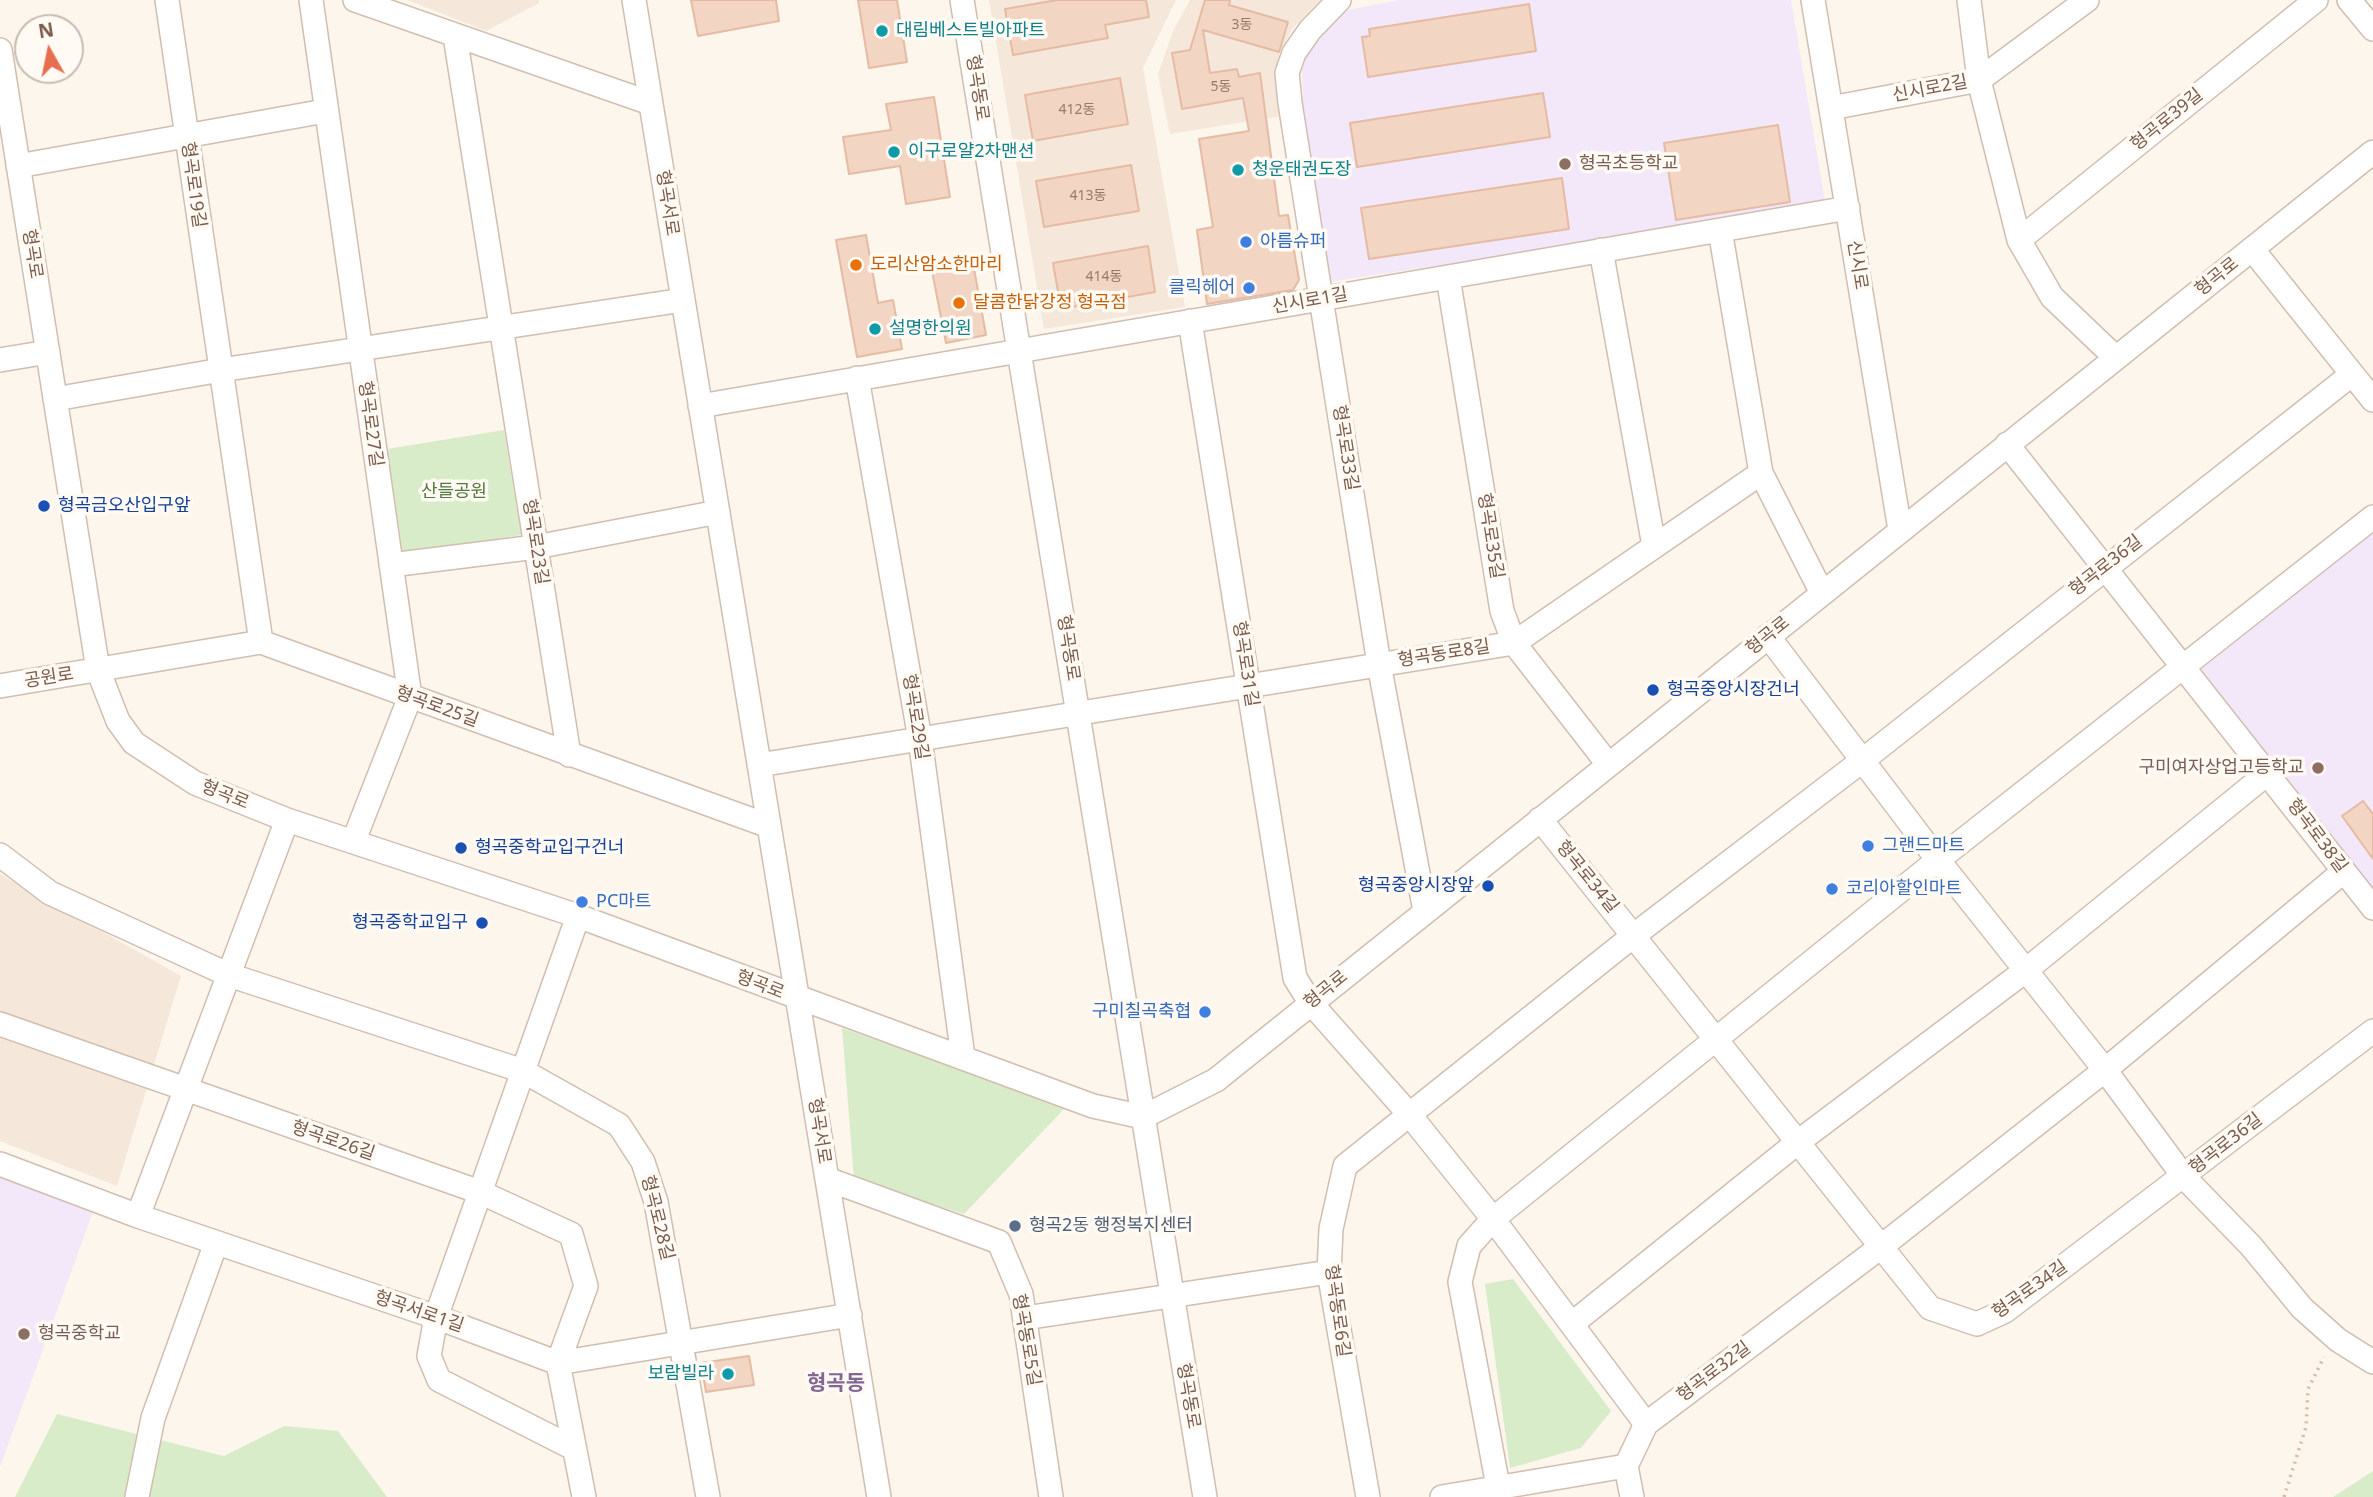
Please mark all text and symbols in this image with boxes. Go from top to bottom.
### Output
north arrow [14,14,84,84]
text: N [36,16,56,44]
house number: 3동 [1232,17,1252,33]
place label: 대림베스트빌아파트 [896,20,1045,42]
marker: 대림베스트빌아파트 [874,23,890,39]
street label: 형곡동로 [961,54,993,122]
street label: 신시로2길 [1890,71,1970,107]
house number: 5동 [1211,79,1231,95]
street label: 형곡로39길 [2126,84,2208,156]
house number: 412동 [1059,102,1095,118]
street label: 형곡로19길 [176,141,210,229]
place label: 이구로얄2차맨션 [908,141,1034,163]
marker: 이구로얄2차맨션 [886,144,902,160]
place label: 형곡초등학교 [1579,153,1678,175]
marker: 형곡초등학교 [1557,156,1573,172]
place label: 청운태권도장 [1252,159,1351,181]
marker: 청운태권도장 [1230,162,1246,178]
street label: 형곡서로 [651,169,683,237]
house number: 413동 [1070,188,1106,204]
street label: 형곡로 [17,228,47,280]
place label: 아름슈퍼 [1260,231,1326,253]
marker: 아름슈퍼 [1238,234,1254,250]
street label: 신시로 [1842,239,1872,291]
street label: 형곡로 [2191,253,2243,301]
place label: 도리산암소한마리 [870,254,1002,276]
marker: 도리산암소한마리 [848,257,864,273]
house number: 414동 [1086,269,1122,285]
place label: 클릭헤어 [1169,277,1235,299]
marker: 클릭헤어 [1241,280,1257,296]
street label: 신시로1길 [1270,284,1350,318]
place label: 달콤한닭강정 형곡점 [973,292,1127,314]
marker: 달콤한닭강정 형곡점 [951,295,967,311]
place label: 설명한의원 [889,318,972,340]
marker: 설명한의원 [867,321,883,337]
street label: 형곡로27길 [353,380,387,468]
street label: 형곡로33길 [1328,403,1362,493]
park label: 산들공원 [421,481,487,503]
street label: 형곡로35길 [1473,491,1507,581]
place label: 형곡금오산입구앞 [58,495,190,517]
street label: 형곡로23길 [518,497,552,587]
marker: 형곡금오산입구앞 [36,498,52,514]
street label: 형곡로36길 [2065,531,2147,601]
street label: 형곡로 [1742,612,1794,660]
street label: 형곡동로 [1052,614,1084,682]
street label: 형곡로31길 [1228,619,1262,709]
street label: 형곡동로8길 [1396,636,1492,672]
street label: 공원로 [23,663,75,693]
street label: 형곡로29길 [898,672,932,762]
place label: 형곡중앙시장건너 [1667,679,1799,701]
street label: 형곡로25길 [393,682,481,732]
marker: 형곡중앙시장건너 [1645,682,1661,698]
place label: 구미여자상업고등학교 [2138,757,2304,779]
marker: 구미여자상업고등학교 [2310,760,2326,776]
street label: 형곡로 [198,776,252,814]
street label: 형곡로38길 [2282,795,2352,877]
place label: 그랜드마트 [1882,835,1965,857]
street label: 형곡로34길 [1551,836,1623,918]
place label: 형곡중학교입구건너 [475,837,624,859]
marker: 그랜드마트 [1860,838,1876,854]
marker: 형곡중학교입구건너 [453,840,469,856]
place label: 형곡중앙시장앞 [1358,875,1474,897]
marker: 형곡중앙시장앞 [1480,878,1496,894]
place label: 코리아할인마트 [1846,878,1962,900]
marker: 코리아할인마트 [1824,881,1840,897]
place label: PC마트 [596,891,651,913]
marker: PC마트 [574,894,590,910]
place label: 형곡중학교입구 [352,912,468,934]
marker: 형곡중학교입구 [474,915,490,931]
street label: 형곡로 [733,966,787,1004]
street label: 형곡로 [1300,966,1352,1014]
place label: 구미칠곡축협 [1092,1001,1191,1023]
marker: 구미칠곡축협 [1197,1004,1213,1020]
street label: 형곡서로 [803,1097,835,1165]
street label: 형곡로36길 [2185,1109,2267,1179]
street label: 형곡로26길 [288,1117,378,1165]
street label: 형곡로28길 [636,1173,678,1263]
place label: 형곡2동 행정복지센터 [1029,1215,1193,1237]
marker: 형곡2동 행정복지센터 [1007,1218,1023,1234]
street label: 형곡로34길 [1988,1256,2072,1324]
street label: 형곡동로6길 [1320,1263,1354,1359]
street label: 형곡서로1길 [371,1287,467,1337]
street label: 형곡동로5길 [1007,1292,1045,1388]
place label: 형곡중학교 [38,1323,121,1345]
marker: 형곡중학교 [16,1326,32,1342]
street label: 형곡로32길 [1673,1337,1755,1407]
street label: 형곡동로 [1172,1362,1204,1430]
place label: 보람빌라 [648,1363,714,1385]
marker: 보람빌라 [720,1366,736,1382]
district label: 형곡동 [807,1371,865,1397]

